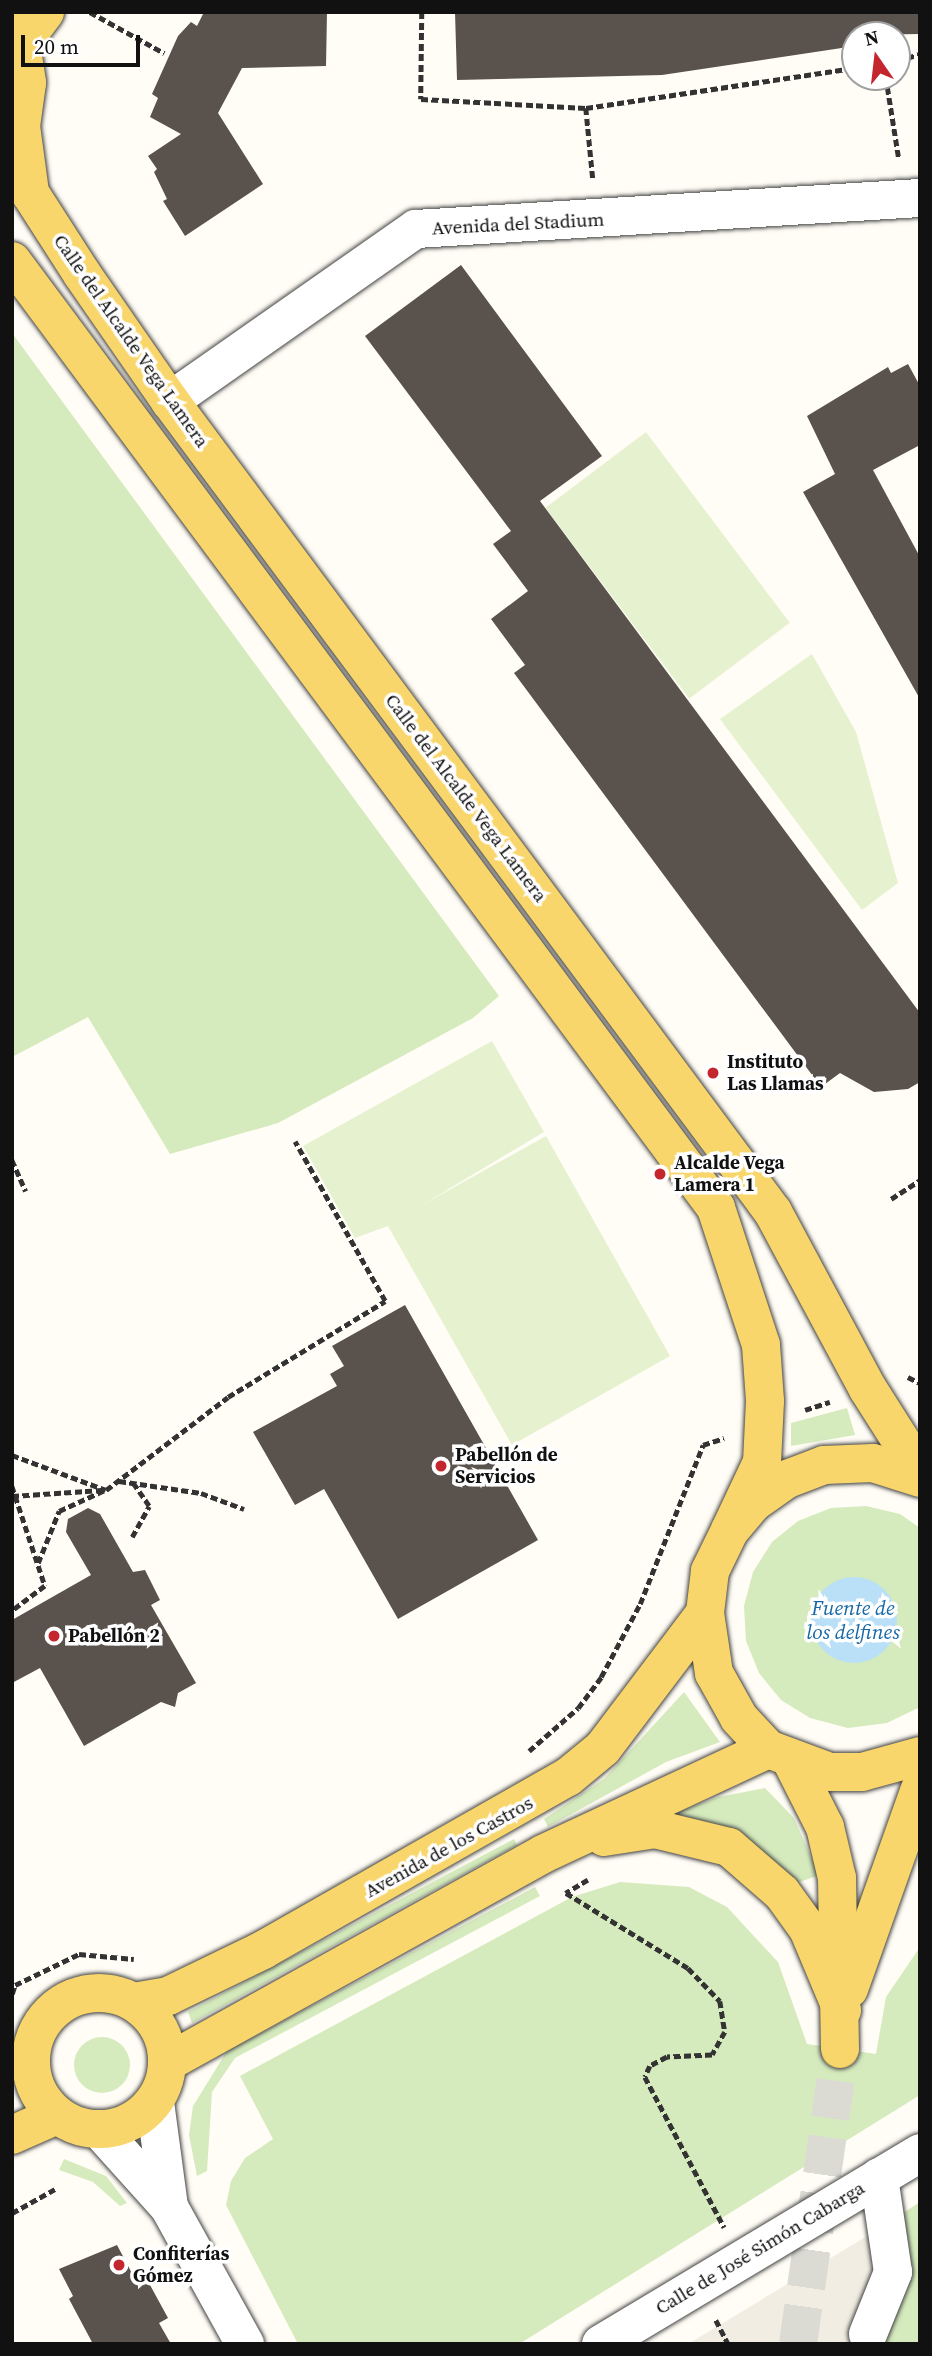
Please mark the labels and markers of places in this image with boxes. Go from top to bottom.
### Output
place label: Instituto Las Llamas [727,1051,824,1095]
marker: Instituto Las Llamas [705,1065,721,1081]
place label: Alcalde Vega Lamera 1 [674,1152,785,1196]
marker: Alcalde Vega Lamera 1 [652,1166,668,1182]
place label: Pabellón de Servicios [455,1444,558,1488]
marker: Pabellón de Servicios [433,1458,449,1474]
place label: Pabellón 2 [68,1625,160,1647]
marker: Pabellón 2 [46,1628,62,1644]
place label: Confiterías Gómez [133,2243,229,2287]
marker: Confiterías Gómez [111,2257,127,2273]

